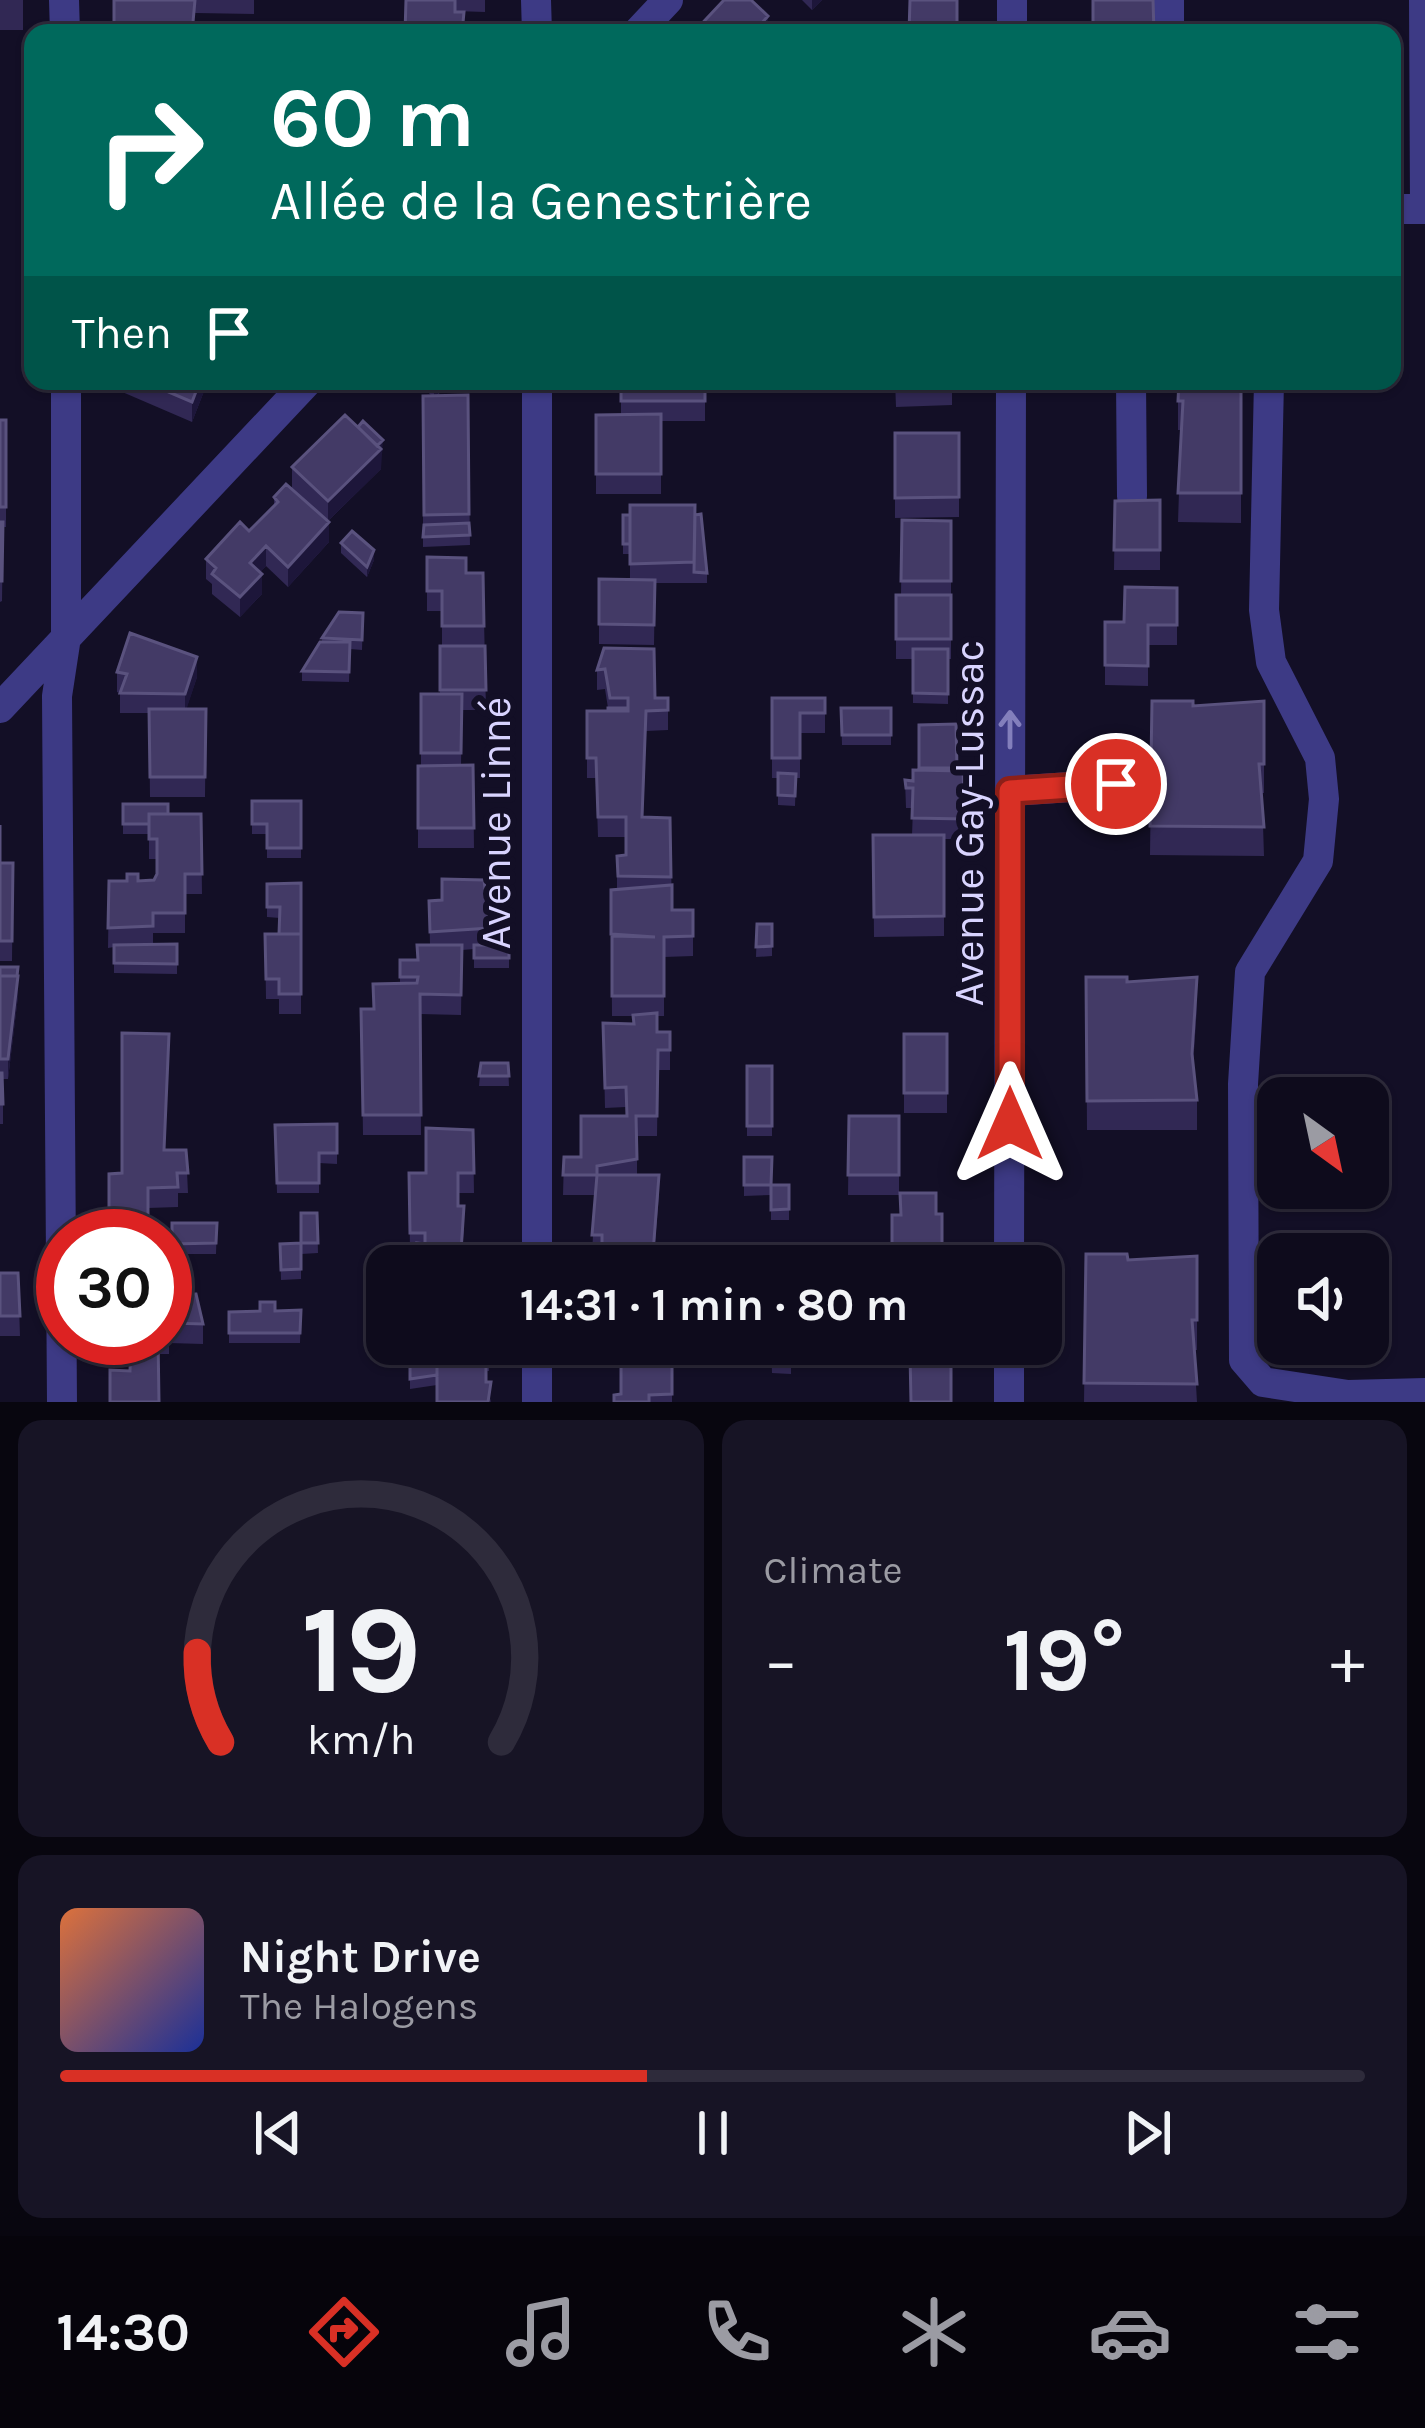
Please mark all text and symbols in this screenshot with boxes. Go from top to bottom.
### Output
text: 60 m [270,69,475,167]
icon: right [72,72,228,228]
text: Allée de la Genestrière [270,169,812,233]
icon: arrive [196,300,262,366]
text: Then [72,307,172,359]
street label: Avenue Gay-Lussac [944,640,994,1006]
street label: Avenue Linné [471,697,521,949]
one-way arrow [999,710,1021,749]
pin [1065,733,1167,835]
icon: arrive [1083,751,1149,817]
position arrow [947,1061,1073,1187]
north arrow [1257,1077,1389,1209]
map controls [1257,1077,1389,1365]
speed limit sign: 30 [36,1209,192,1365]
button: sound [1257,1233,1389,1365]
text: 14:31 · 1 min · 80 m [520,1279,908,1331]
text: Climate [764,1547,903,1593]
text: 19 [300,1577,421,1722]
text: 19° [1003,1607,1125,1713]
text: − [764,1622,798,1700]
text: + [1330,1622,1365,1700]
text: km/h [306,1714,415,1764]
text: Night Drive [240,1931,481,1983]
text: The Halogens [240,1983,478,2029]
icon: previous [245,2100,311,2166]
icon: pause [680,2100,746,2166]
icon: next [1115,2100,1181,2166]
icon: directions [302,2290,386,2374]
icon: music [499,2290,583,2374]
icon: phone [695,2290,779,2374]
icon: climate [892,2290,976,2374]
icon: car [1088,2290,1172,2374]
icon: filters [1285,2290,1369,2374]
text: 14:30 [56,2300,190,2364]

